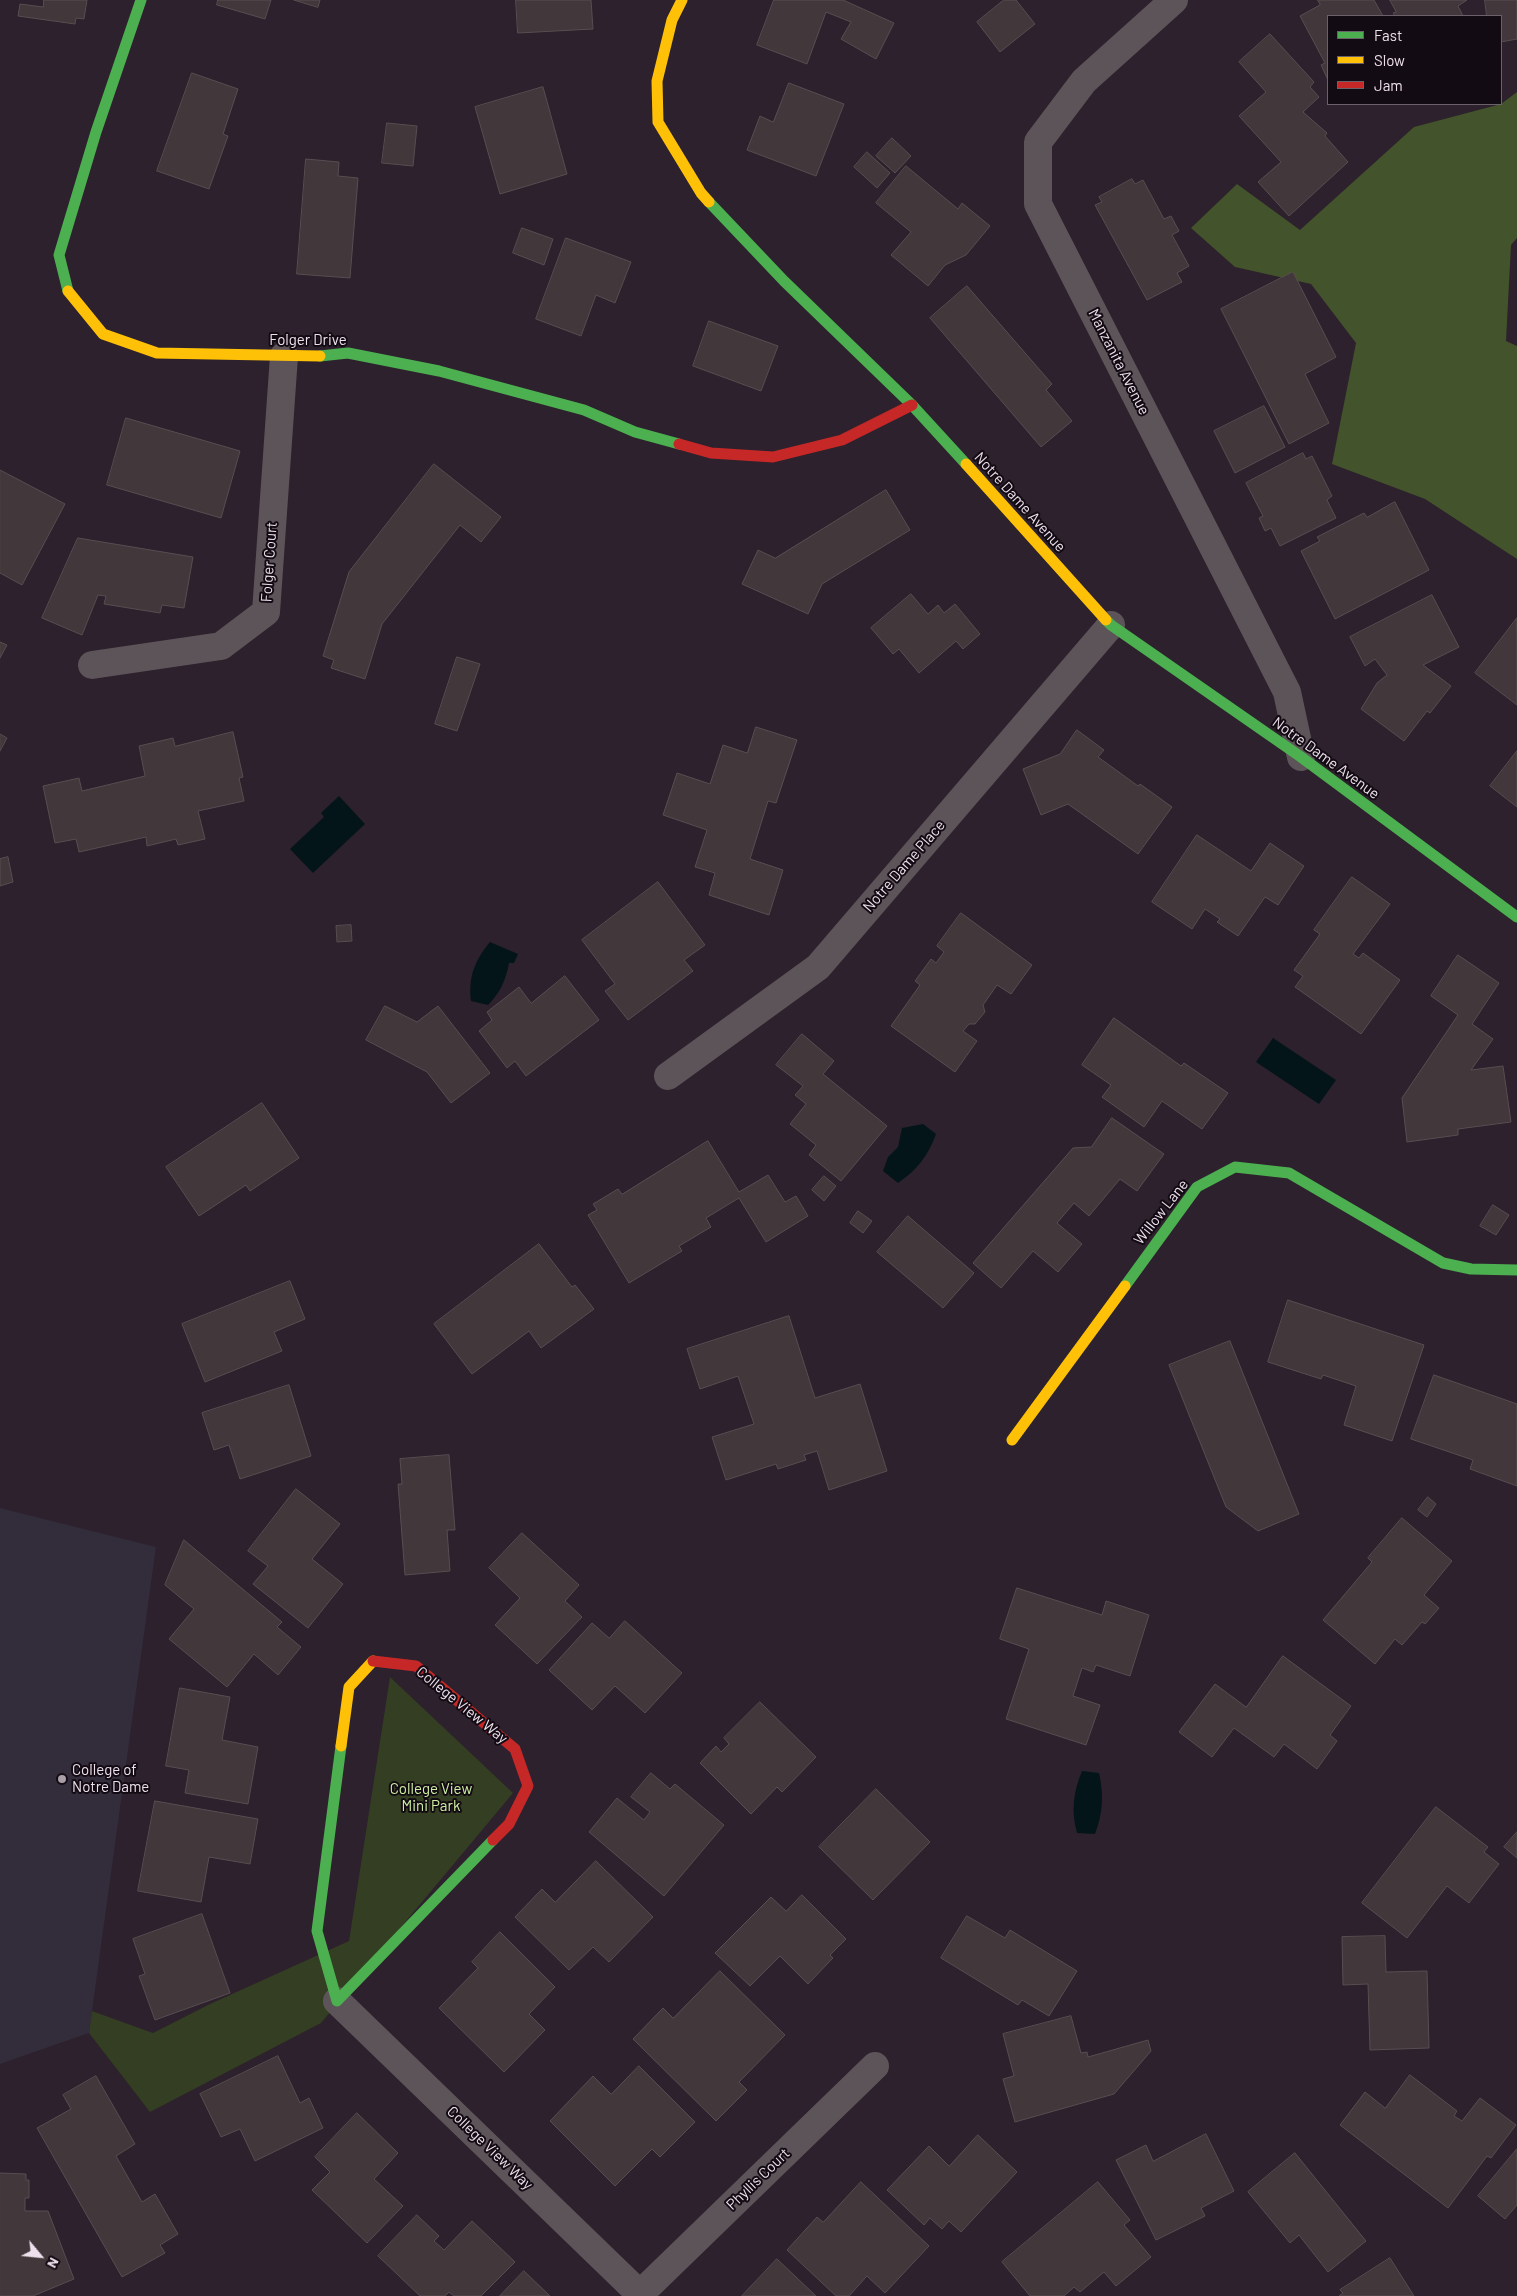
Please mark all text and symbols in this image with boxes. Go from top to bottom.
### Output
legend [1327,15,1502,105]
text: Fast [1374,26,1402,44]
text: Slow [1374,51,1405,69]
text: Jam [1374,76,1403,94]
street label: Manzanita Avenue [1085,306,1153,418]
street label: Folger Drive [269,331,347,349]
street label: Notre Dame Avenue [971,448,1069,556]
street label: Folger Court [257,521,281,603]
street label: Notre Dame Avenue [1269,713,1383,803]
street label: Notre Dame Place [859,816,949,916]
street label: Willow Lane [1130,1176,1192,1248]
street label: College View Way [413,1663,511,1747]
place label: College of Notre Dame [72,1761,149,1796]
marker: College of Notre Dame [56,1773,68,1785]
park label: College View Mini Park [390,1780,472,1815]
street label: College View Way [443,2102,537,2194]
street label: Phyllis Court [723,2144,793,2214]
north arrow [15,2231,65,2281]
text: N [44,2255,63,2271]

